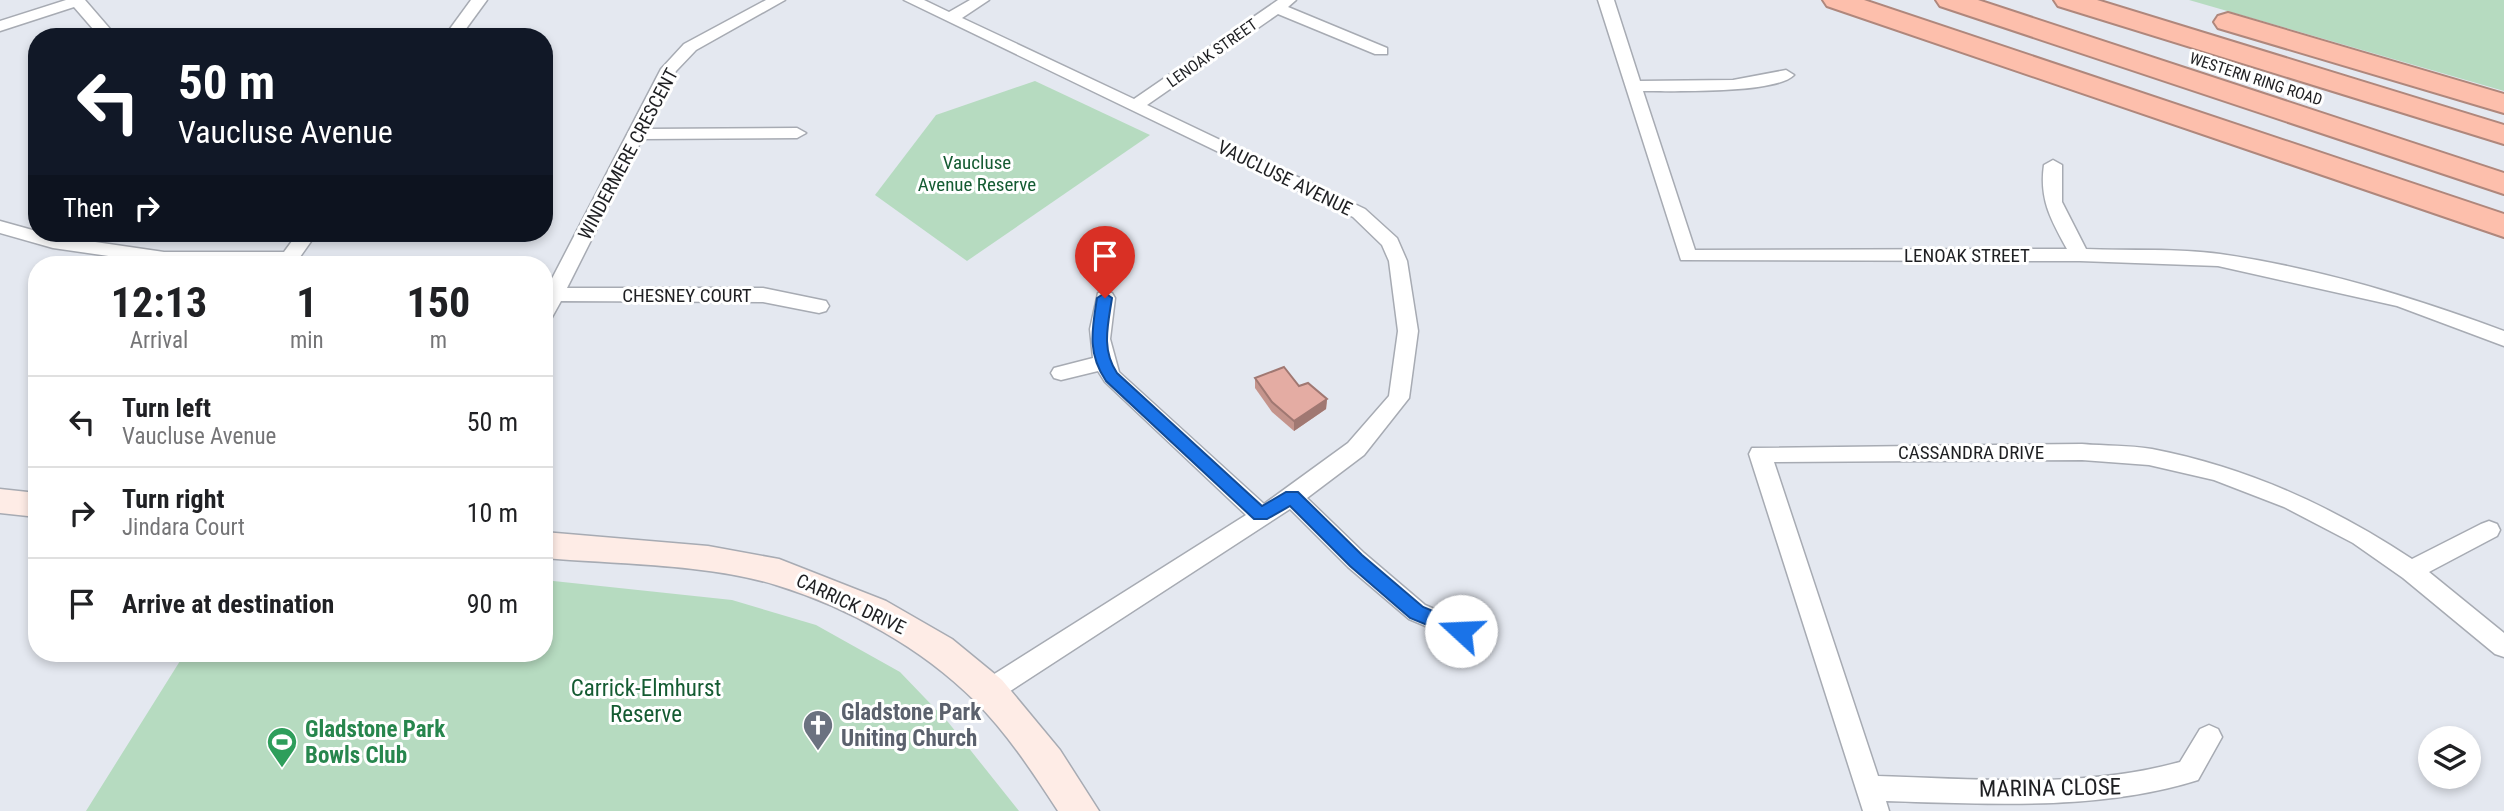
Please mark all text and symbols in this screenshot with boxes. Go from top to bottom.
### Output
street label: LENOAK STREET [1163,15,1261,91]
street label: WESTERN RING ROAD [2187,49,2325,109]
text: 50 m [178,54,275,111]
icon: left [63,56,154,147]
street label: WINDERMERE CRESCENT [573,64,683,244]
text: Vaucluse Avenue [178,113,393,151]
street label: VAUCLUSE AVENUE [1214,135,1356,221]
park label: Vaucluse Avenue Reserve [918,151,1036,196]
icon: right [128,189,166,227]
text: Then [63,193,114,223]
pin [1075,226,1135,298]
icon: arrive [1086,237,1124,275]
street label: LENOAK STREET [1904,244,2030,267]
text: 12:13 [111,278,207,327]
text: 1 [296,278,317,327]
text: 150 [406,278,470,327]
street label: CHESNEY COURT [622,284,752,307]
text: Arrival [130,327,188,354]
text: min [290,327,324,354]
text: m [430,327,447,354]
text: Turn left [122,393,211,423]
icon: left [63,403,101,441]
text: 50 m [467,407,518,437]
text: Vaucluse Avenue [122,423,276,450]
street label: CASSANDRA DRIVE [1898,441,2044,464]
text: Turn right [122,484,224,514]
icon: right [63,494,101,532]
text: 10 m [467,498,518,528]
text: Jindara Court [122,514,245,541]
street label: CARRICK DRIVE [793,569,909,639]
icon: arrive [63,585,101,623]
text: Arrive at destination [122,589,334,619]
text: 90 m [467,589,518,619]
position arrow [1424,594,1498,668]
park label: Carrick-Elmhurst Reserve [571,675,721,728]
place label: Gladstone Park Uniting Church [841,699,982,752]
church icon: Gladstone Park Uniting Church [801,708,835,752]
place label: Gladstone Park Bowls Club [305,716,446,769]
sports icon: Gladstone Park Bowls Club [265,725,299,769]
map controls [2418,726,2481,789]
button: layers [2418,726,2481,789]
street label: MARINA CLOSE [1979,773,2121,803]

